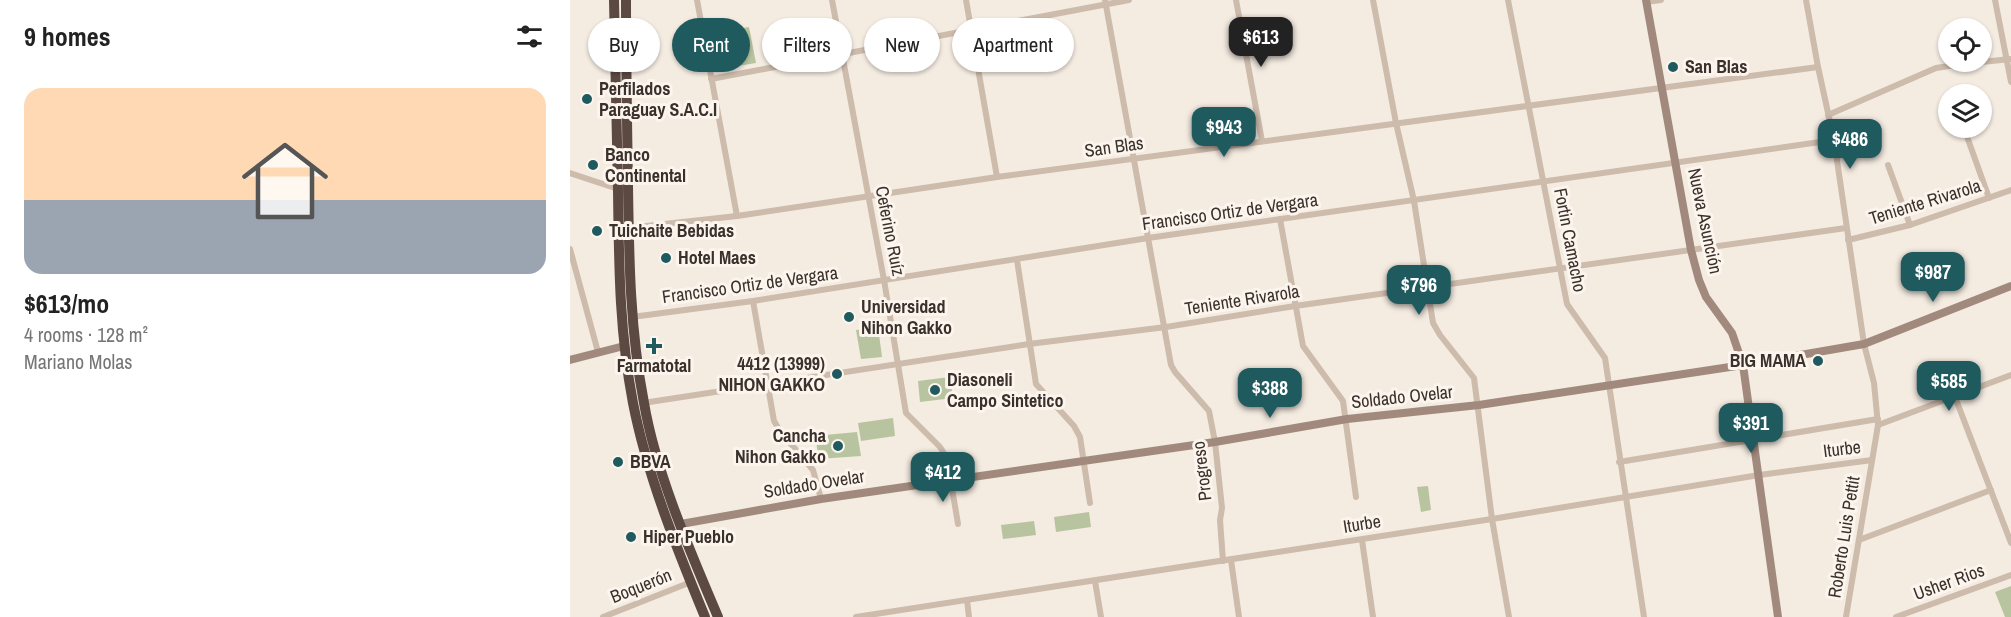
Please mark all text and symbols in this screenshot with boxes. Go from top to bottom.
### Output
pin: $613 [1225,17,1297,68]
chip: Buy [588,18,660,72]
chip: Rent [672,18,750,72]
chip: Filters [762,18,852,72]
chip: New [864,18,940,72]
chip: Apartment [952,18,1074,72]
map controls [1938,18,1992,138]
button: locate [1938,18,1992,72]
text: 9 homes [24,19,111,54]
icon: filters [513,20,546,53]
text: $613 [1243,23,1279,50]
place label: San Blas [1685,54,1747,79]
marker: San Blas [1666,60,1680,74]
place label: Perfilados Paraguay S.A.C.I [599,76,717,122]
button: layers [1938,84,1992,138]
marker: Perfilados Paraguay S.A.C.I [580,92,594,106]
pin: $943 [1188,107,1260,158]
text: $943 [1206,113,1242,140]
pin: $486 [1814,119,1886,170]
text: $486 [1832,125,1868,152]
icon: home [231,127,339,235]
street label: San Blas [1083,130,1145,163]
place label: Banco Continental [605,142,686,188]
marker: Banco Continental [586,158,600,172]
street label: Nueva Asunción [1682,166,1729,276]
street label: Teniente Rivarola [1866,173,1984,230]
street label: Ceferino Ruíz [870,184,911,278]
street label: Fortin Camacho [1548,186,1593,294]
street label: Francisco Ortiz de Vergara [1140,187,1319,236]
place label: Tuichaite Bebidas [609,218,734,243]
marker: Tuichaite Bebidas [590,224,604,238]
place label: Hotel Maes [678,245,756,270]
marker: Hotel Maes [659,251,673,265]
pin: $987 [1897,252,1969,303]
text: $987 [1915,258,1951,285]
street label: Francisco Ortiz de Vergara [660,260,839,309]
pin: $796 [1383,265,1455,316]
text: $796 [1401,271,1437,298]
street label: Teniente Rivarola [1183,278,1301,321]
text: $613/mo [24,286,109,321]
place label: Universidad Nihon Gakko [861,294,952,340]
marker: Universidad Nihon Gakko [842,310,856,324]
text: 4 rooms · 128 m² [24,321,148,348]
marker: Farmatotal [647,339,661,353]
text: Mariano Molas [24,348,132,375]
place label: BIG MAMA [1730,348,1806,373]
place label: 4412 (13999) NIHON GAKKO [718,351,825,397]
place label: Farmatotal [617,353,691,378]
marker: BIG MAMA [1811,354,1825,368]
pin: $585 [1913,361,1985,412]
marker: 4412 (13999) NIHON GAKKO [830,367,844,381]
place label: Diasoneli Campo Sintetico [947,367,1063,413]
text: $585 [1931,367,1967,394]
pin: $388 [1234,368,1306,419]
text: $388 [1252,374,1288,401]
street label: Soldado Ovelar [1350,379,1454,414]
marker: Diasoneli Campo Sintetico [928,383,942,397]
pin: $391 [1715,403,1787,454]
text: $391 [1733,409,1769,436]
place label: Cancha Nihon Gakko [735,423,827,469]
street label: Iturbe [1822,434,1862,463]
marker: Cancha Nihon Gakko [831,439,845,453]
street label: Progreso [1185,440,1218,502]
place label: BBVA [630,449,671,474]
pin: $412 [907,452,979,503]
marker: BBVA [611,455,625,469]
text: $412 [925,458,961,485]
street label: Soldado Ovelar [762,463,866,504]
street label: Roberto Luis Pettit [1822,474,1865,600]
street label: Iturbe [1341,508,1383,539]
place label: Hiper Pueblo [643,524,734,549]
marker: Hiper Pueblo [624,530,638,544]
street label: Usher Rios [1910,557,1988,606]
street label: Boquerón [606,562,675,609]

